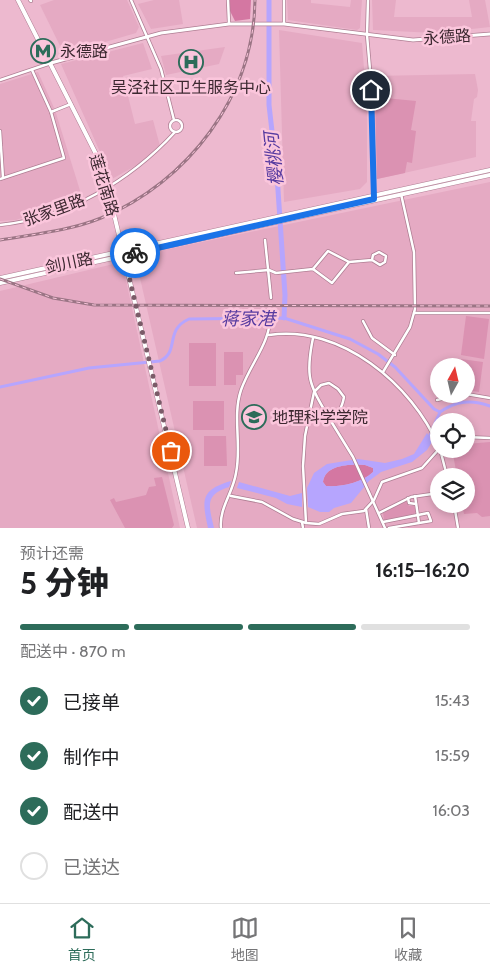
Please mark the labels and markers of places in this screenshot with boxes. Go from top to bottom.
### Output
metro station icon: 永德路 [30,38,56,64]
place label: 永德路 [60,42,108,61]
hospital icon: 吴泾社区卫生服务中心 [178,49,204,75]
pin [350,69,392,111]
place label: 吴泾社区卫生服务中心 [111,78,271,97]
school or university icon: 地理科学学院 [241,404,267,430]
place label: 地理科学学院 [272,408,368,427]
pin [150,430,192,472]

